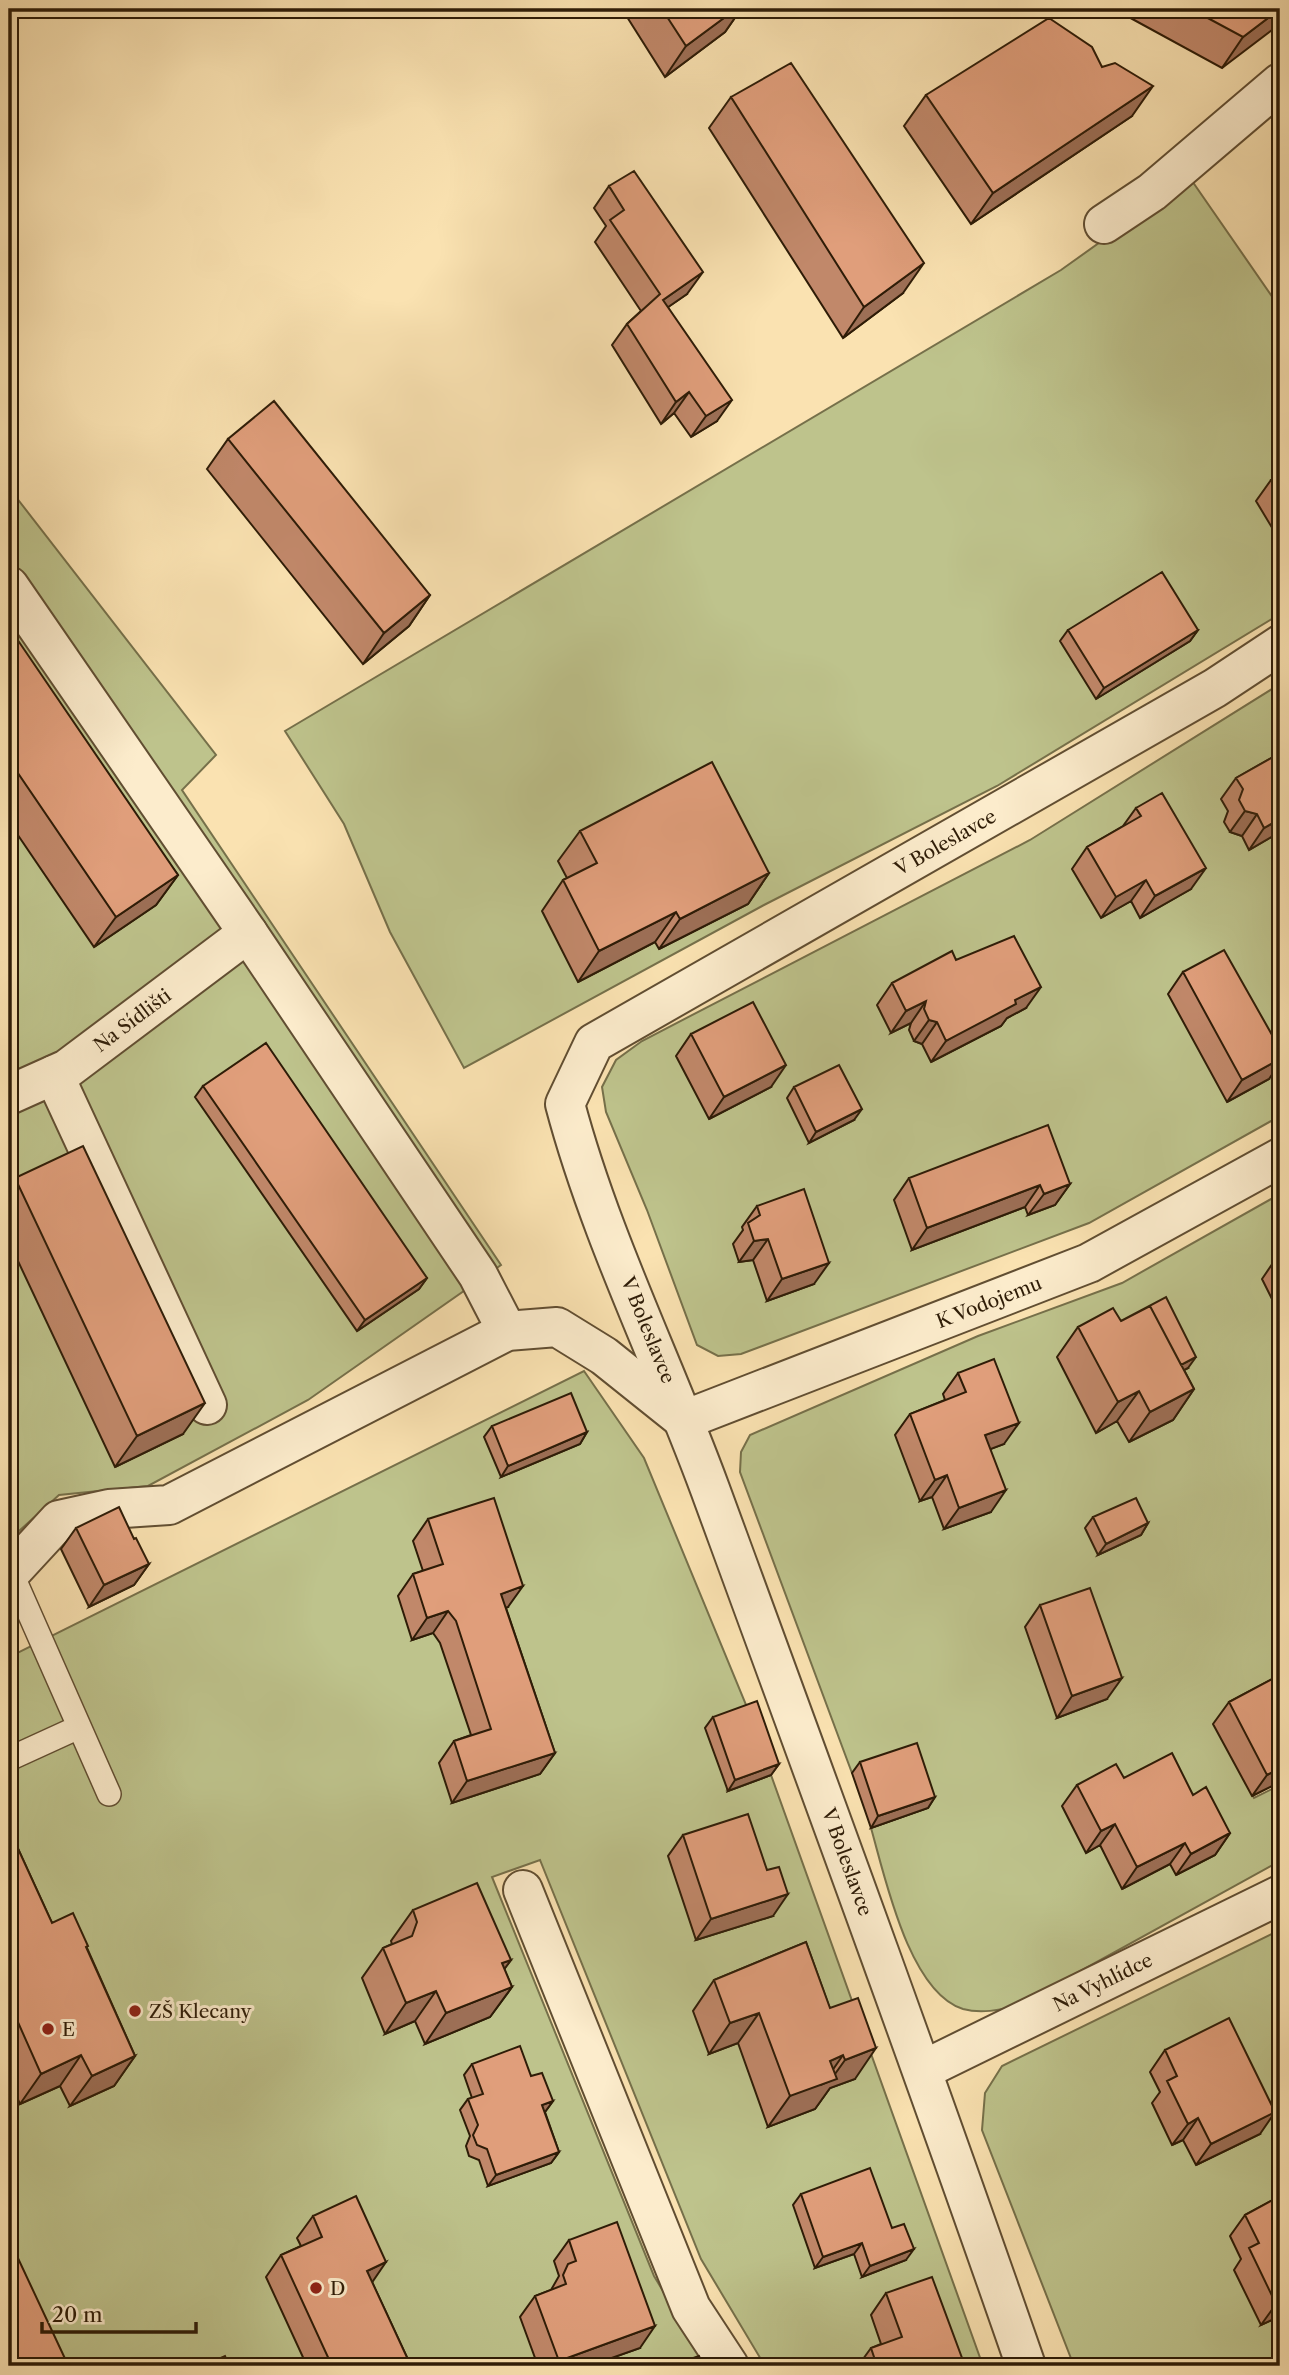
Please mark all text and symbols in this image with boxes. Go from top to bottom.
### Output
street label: V Boleslavce [890,804,1000,881]
street label: Na Sídlišti [89,983,176,1057]
street label: K Vodojemu [933,1271,1045,1333]
street label: V Boleslavce [616,1272,680,1387]
street label: V Boleslavce [817,1804,877,1919]
street label: Na Vyhlídce [1049,1948,1156,2016]
place label: ZŠ Klecany [149,1999,252,2023]
marker: ZŠ Klecany [127,2003,143,2019]
place label: E [62,2018,75,2041]
marker: E [40,2021,56,2037]
place label: D [330,2277,345,2300]
marker: D [308,2280,324,2296]
scale bar [42,2291,196,2335]
text: 20 m [52,2302,103,2327]

